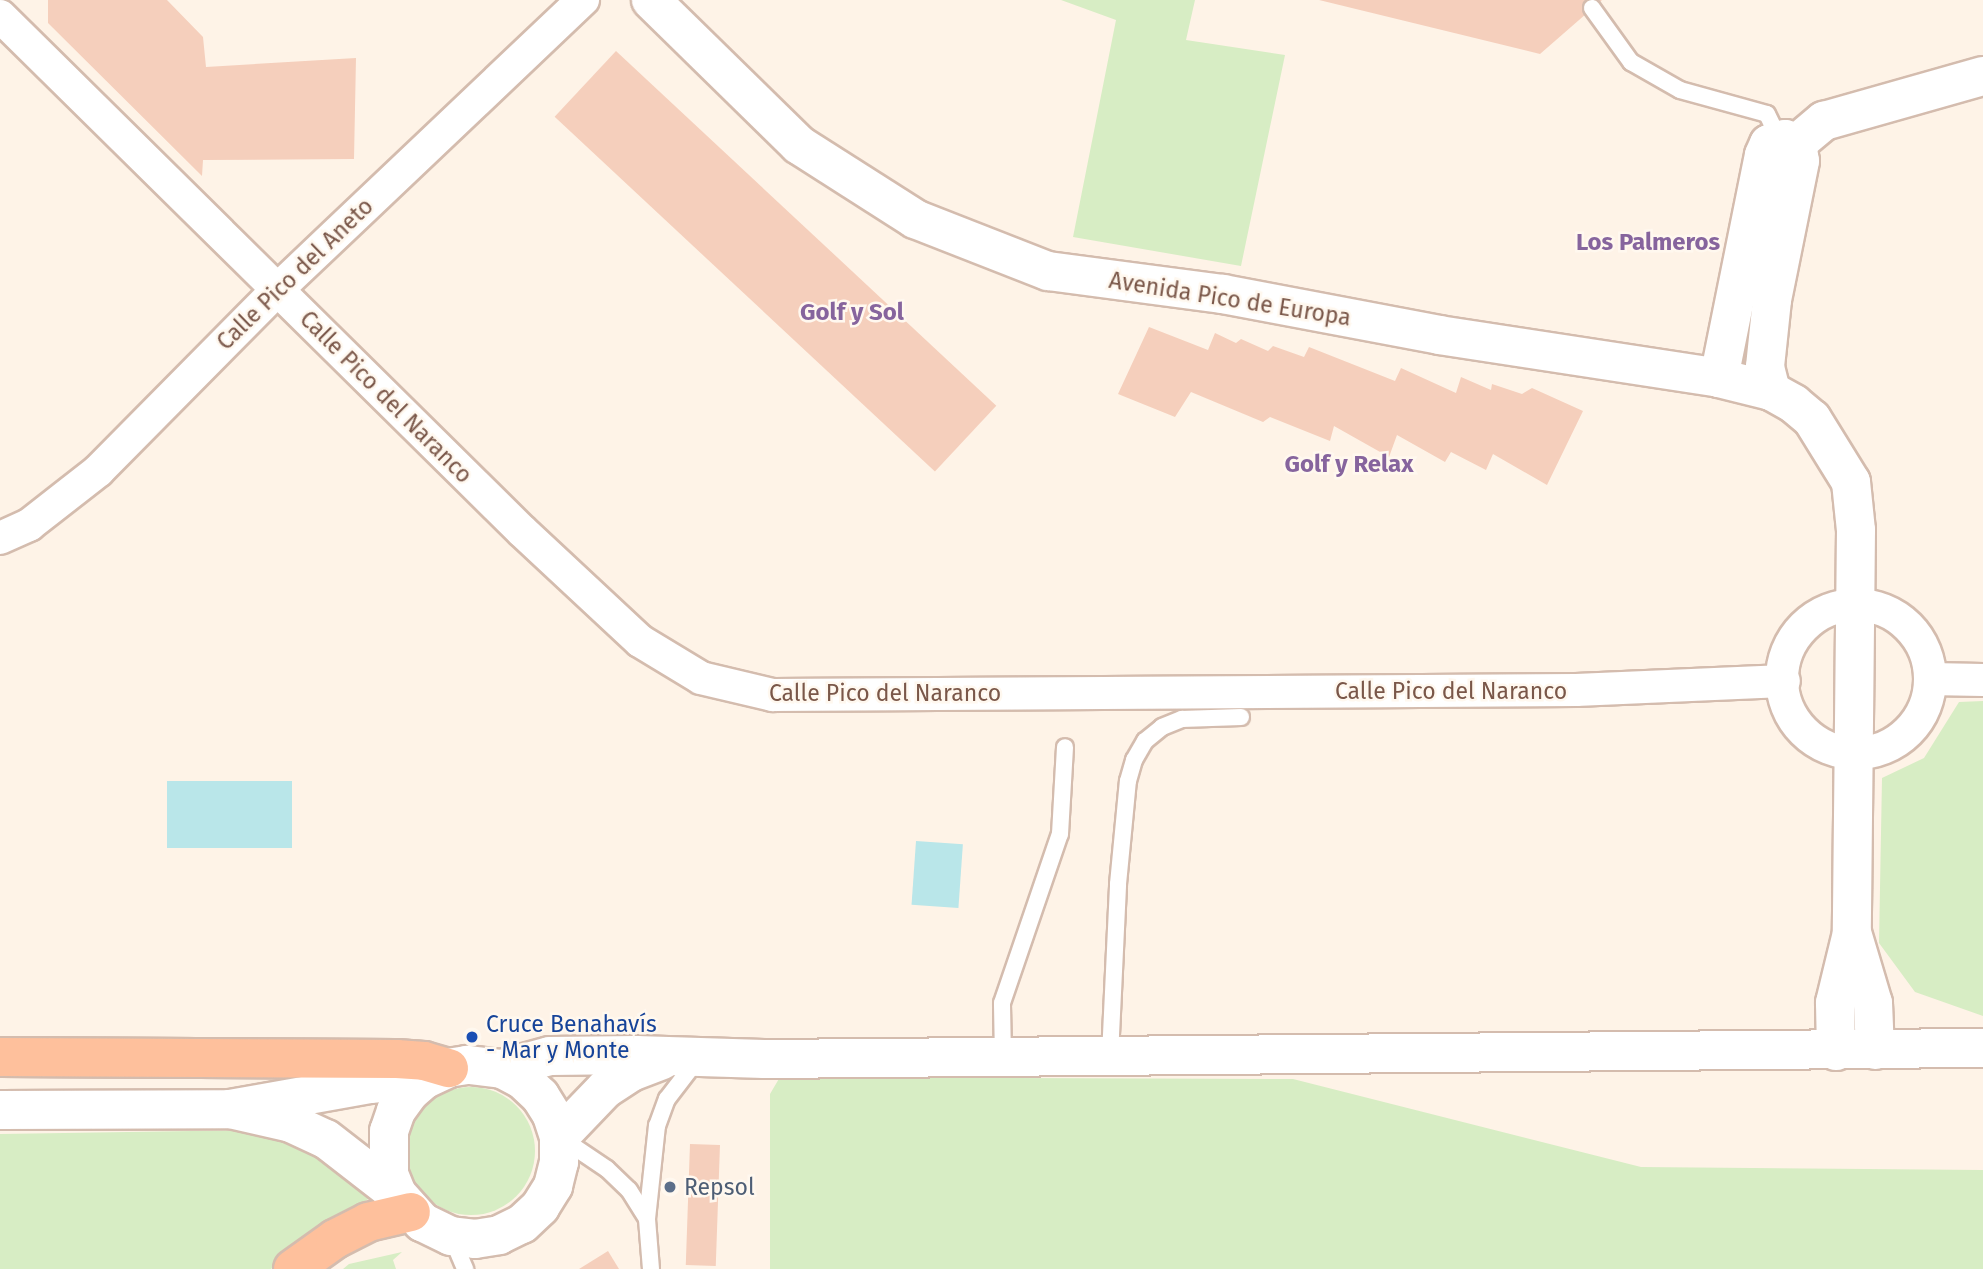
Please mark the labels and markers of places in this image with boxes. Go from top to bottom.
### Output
place label: Cruce Benahavís - Mar y Monte [486,1010,657,1064]
marker: Cruce Benahavís - Mar y Monte [464,1029,480,1045]
place label: Repsol [684,1173,755,1201]
marker: Repsol [662,1179,678,1195]

